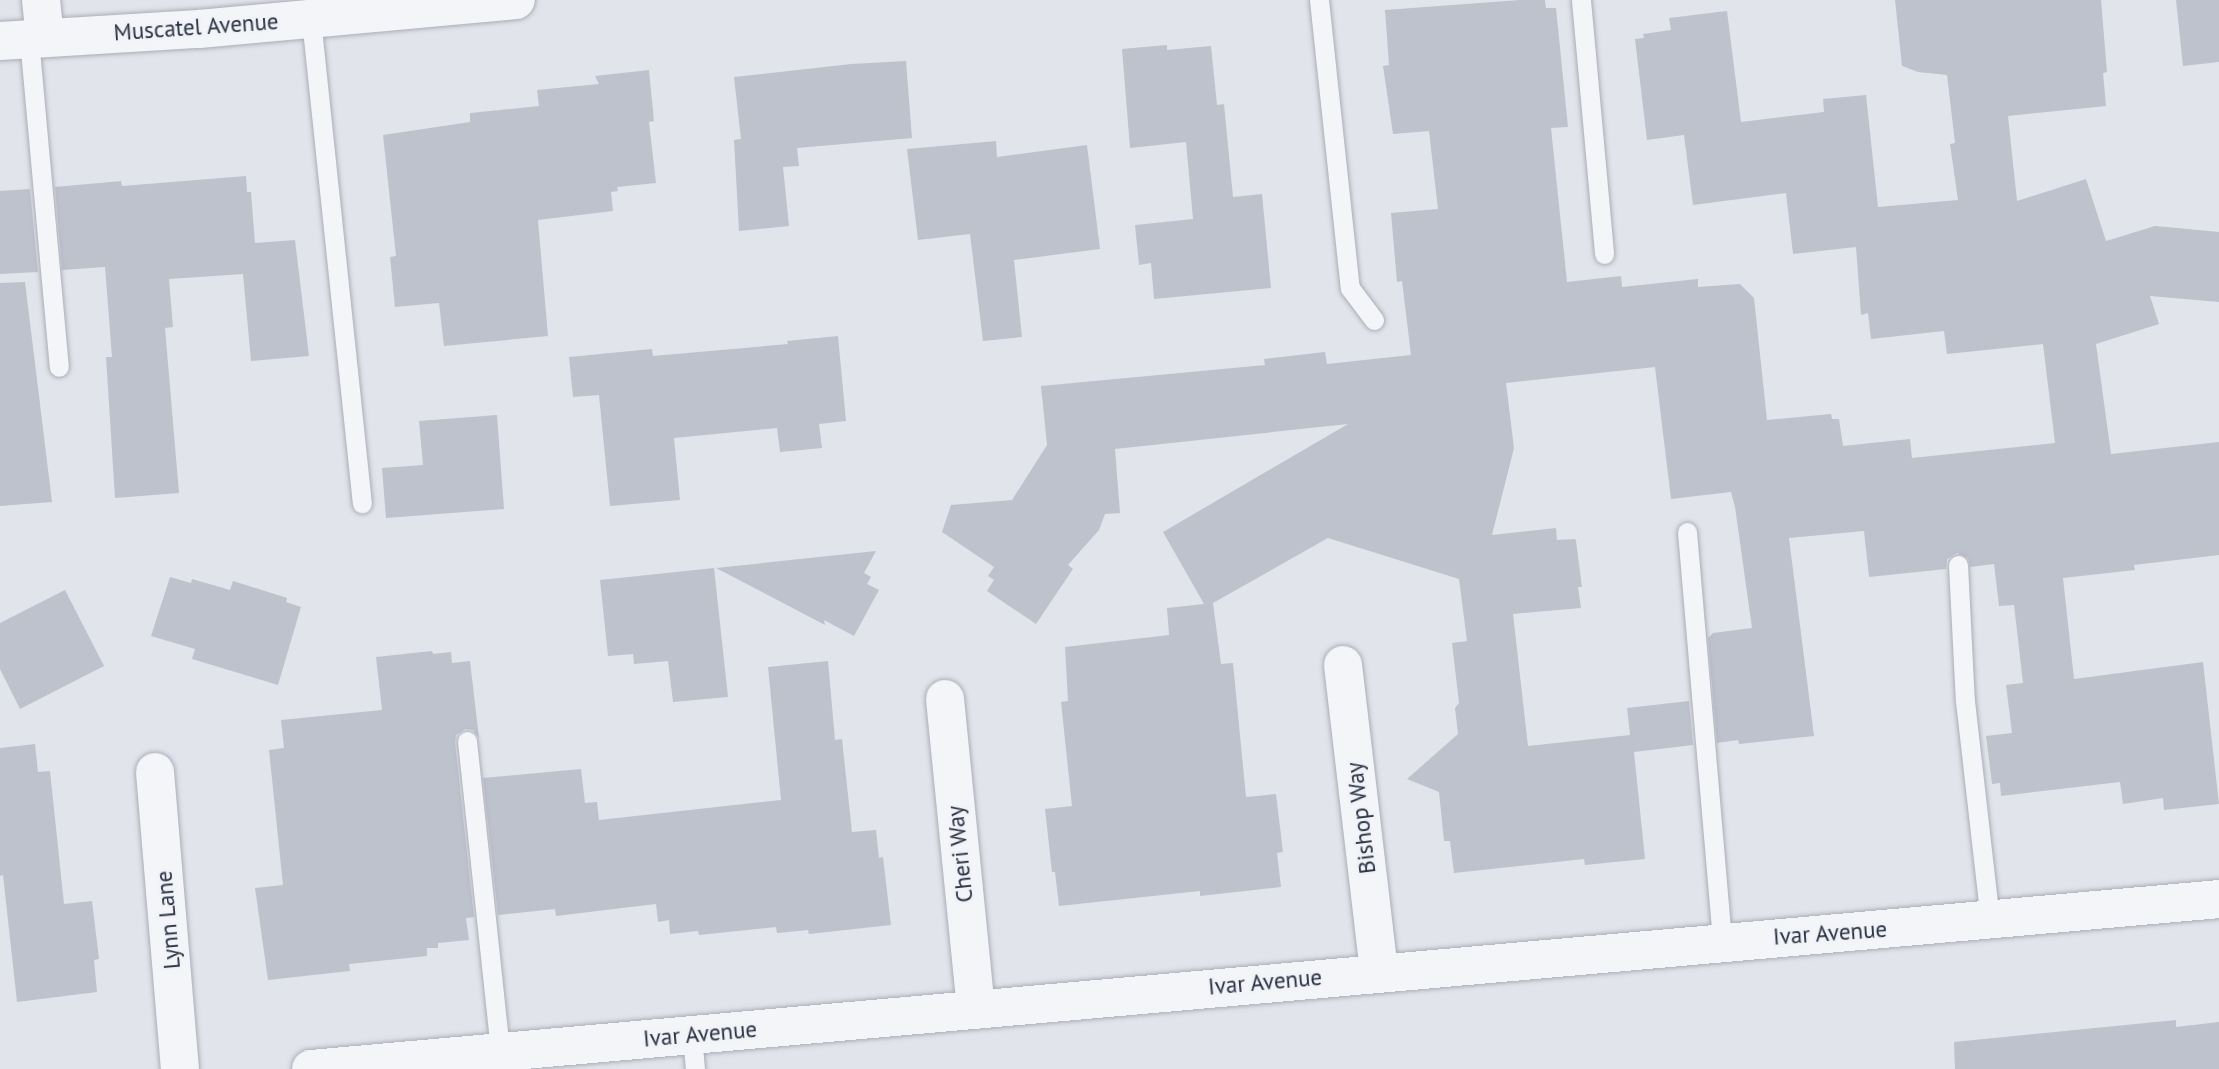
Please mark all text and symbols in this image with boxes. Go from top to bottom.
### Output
street label: Muscatel Avenue [112,7,280,47]
street label: Bishop Way [1340,760,1382,876]
street label: Cheri Way [941,804,979,904]
street label: Lynn Lane [150,870,186,970]
street label: Ivar Avenue [1772,915,1888,951]
street label: Ivar Avenue [1207,963,1323,1001]
street label: Ivar Avenue [642,1015,758,1053]

